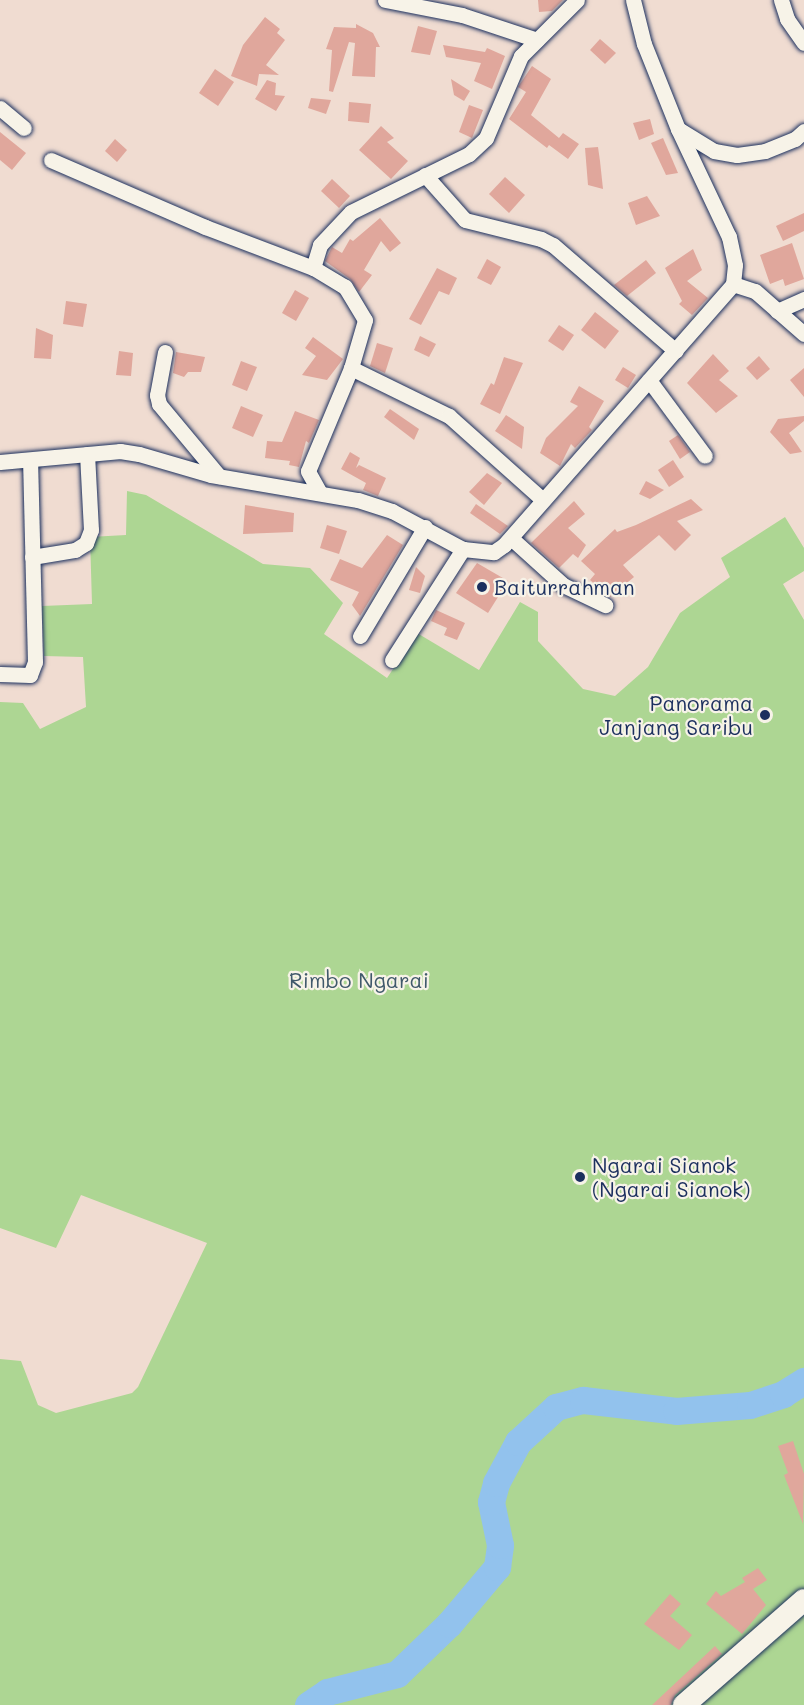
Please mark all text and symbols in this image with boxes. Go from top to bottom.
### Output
place label: Baiturrahman [494,574,635,600]
marker: Baiturrahman [475,580,489,594]
place label: Panorama Janjang Saribu [599,690,753,740]
marker: Panorama Janjang Saribu [758,708,772,722]
park label: Rimbo Ngarai [289,967,429,993]
place label: Ngarai Sianok (Ngarai Sianok) [592,1152,750,1202]
marker: Ngarai Sianok (Ngarai Sianok) [573,1170,587,1184]

